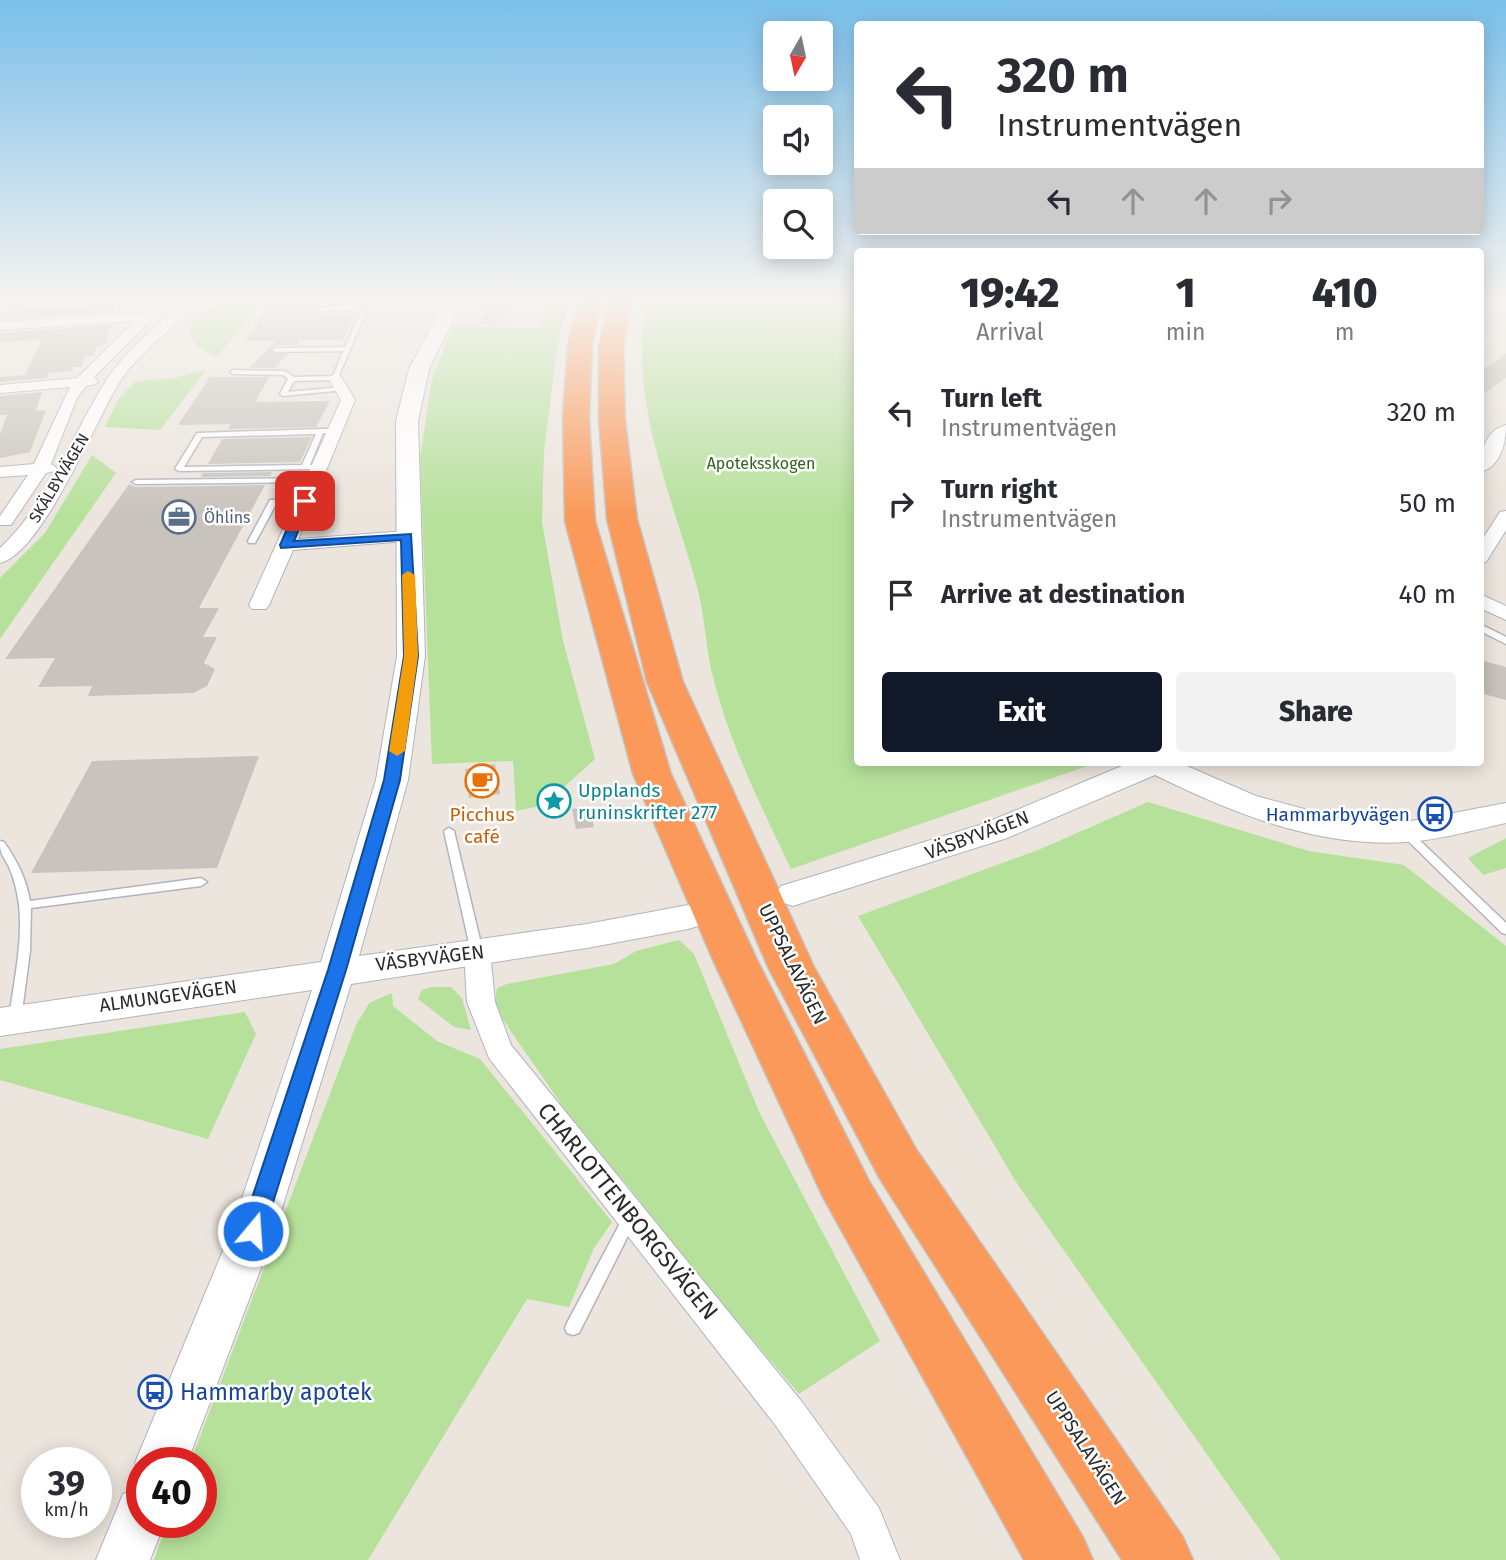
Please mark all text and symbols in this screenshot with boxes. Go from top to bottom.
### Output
north arrow [763,21,833,91]
map controls [763,21,833,259]
text: 320 m [997,46,1129,105]
icon: left [882,49,973,140]
button: sound [763,105,833,175]
text: Instrumentvägen [997,106,1242,144]
icon: left [1041,182,1079,220]
icon: ahead [1114,182,1152,220]
icon: ahead [1187,182,1225,220]
icon: right [1260,182,1298,220]
button: search [763,189,833,259]
text: 19:42 [960,268,1059,318]
text: 1 [1176,268,1196,318]
text: 410 [1312,268,1378,318]
text: Arrival [976,318,1044,346]
text: min [1166,318,1205,346]
text: m [1335,318,1355,346]
text: Turn left [941,383,1042,414]
icon: left [882,394,920,432]
text: 320 m [1387,397,1456,428]
text: Instrumentvägen [941,414,1117,442]
street label: SKÄLBYVÄGEN [25,430,93,526]
park label: Apoteksskogen [707,454,815,473]
pin [275,471,335,531]
text: Turn right [941,474,1058,505]
icon: arrive [286,482,324,520]
icon: right [882,485,920,523]
text: 50 m [1399,488,1456,519]
office icon: Öhlins [160,498,198,536]
text: Instrumentvägen [941,505,1117,533]
place label: Öhlins [204,508,251,527]
icon: arrive [882,576,920,614]
text: Arrive at destination [941,579,1185,610]
text: 40 m [1398,579,1456,610]
button: Exit [882,672,1162,752]
button: Share [1176,672,1456,752]
cafe icon: Picchus café [463,762,501,800]
place label: Upplands runinskrifter 277 [578,779,717,824]
place icon: Upplands runinskrifter 277 [535,782,573,820]
bus stop icon: Hammarbyvägen [1416,795,1454,833]
place label: Picchus café [449,803,515,848]
place label: Hammarbyvägen [1266,803,1410,826]
street label: VÄSBYVÄGEN [922,806,1032,864]
street label: UPPSALAVÄGEN [754,900,832,1028]
street label: VÄSBYVÄGEN [374,940,486,976]
street label: ALMUNGEVÄGEN [98,975,238,1017]
street label: CHARLOTTENBORGSVÄGEN [532,1097,724,1325]
position arrow [216,1194,290,1268]
bus stop icon: Hammarby apotek [136,1373,174,1411]
place label: Hammarby apotek [180,1378,372,1406]
street label: UPPSALAVÄGEN [1041,1387,1131,1509]
speed limit sign: 40 [126,1447,217,1538]
text: 39 [48,1462,85,1504]
text: km/h [44,1499,89,1521]

